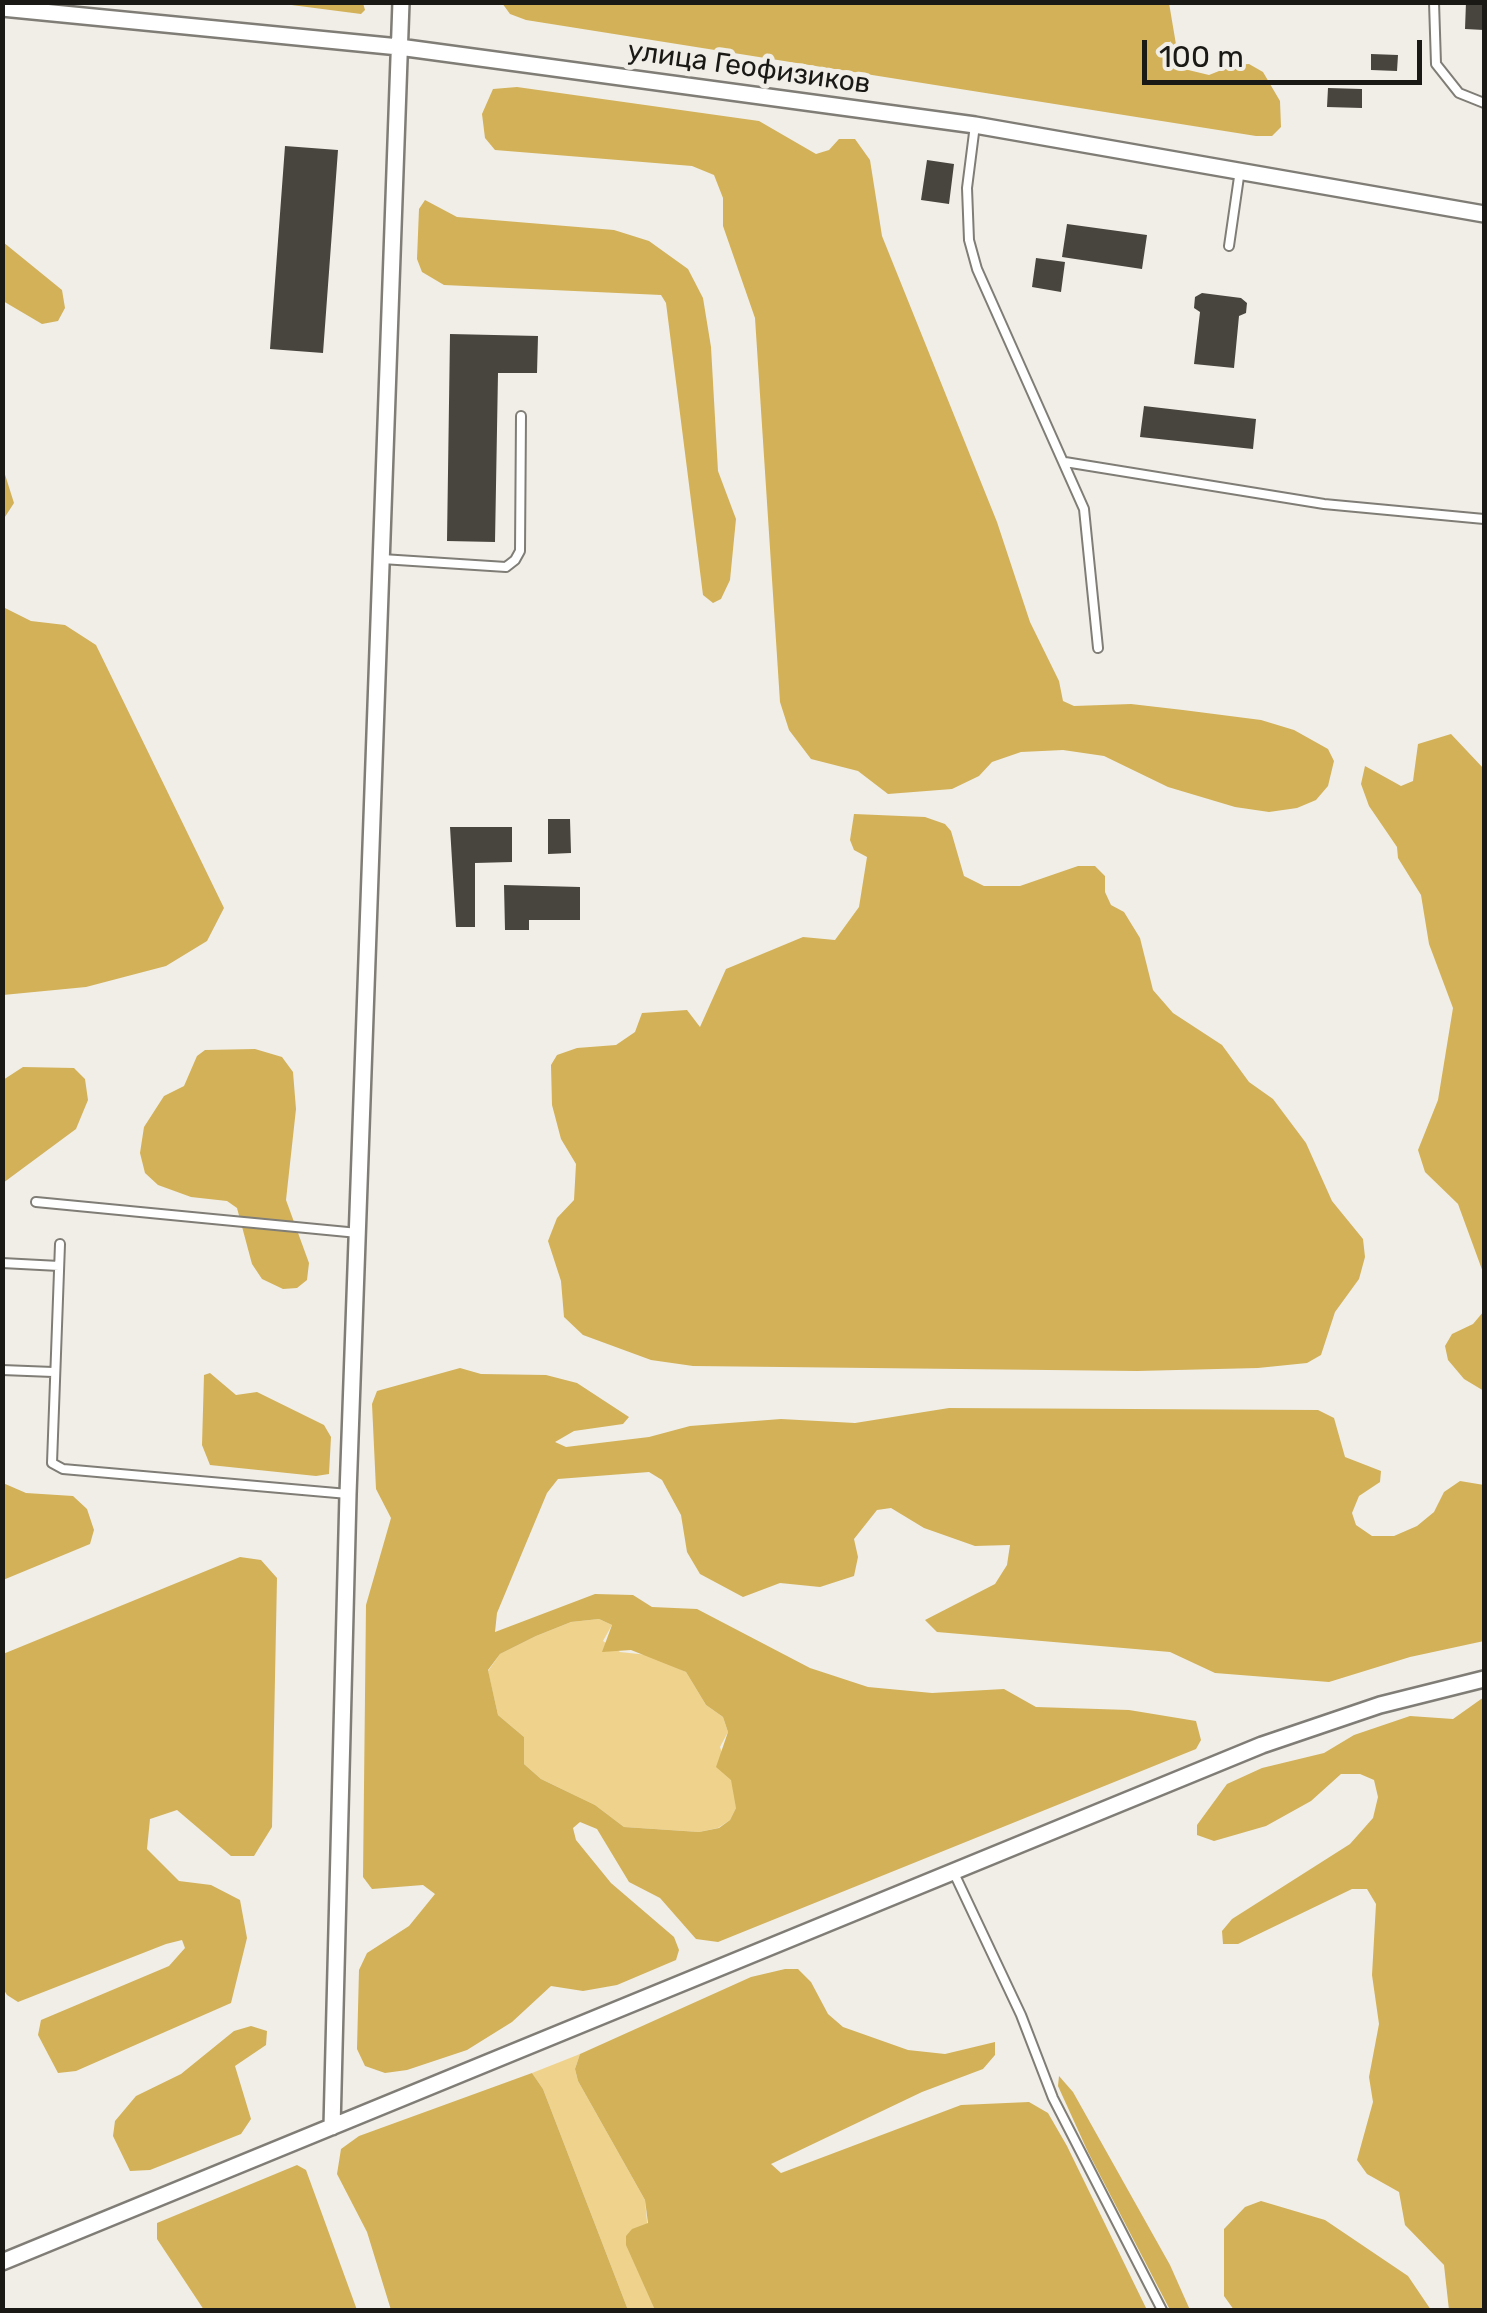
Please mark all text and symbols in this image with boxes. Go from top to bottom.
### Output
scale bar [1147,20,1427,82]
street label: улица Геофизиков [625,34,873,102]
text: 100 m [1159,39,1244,75]

